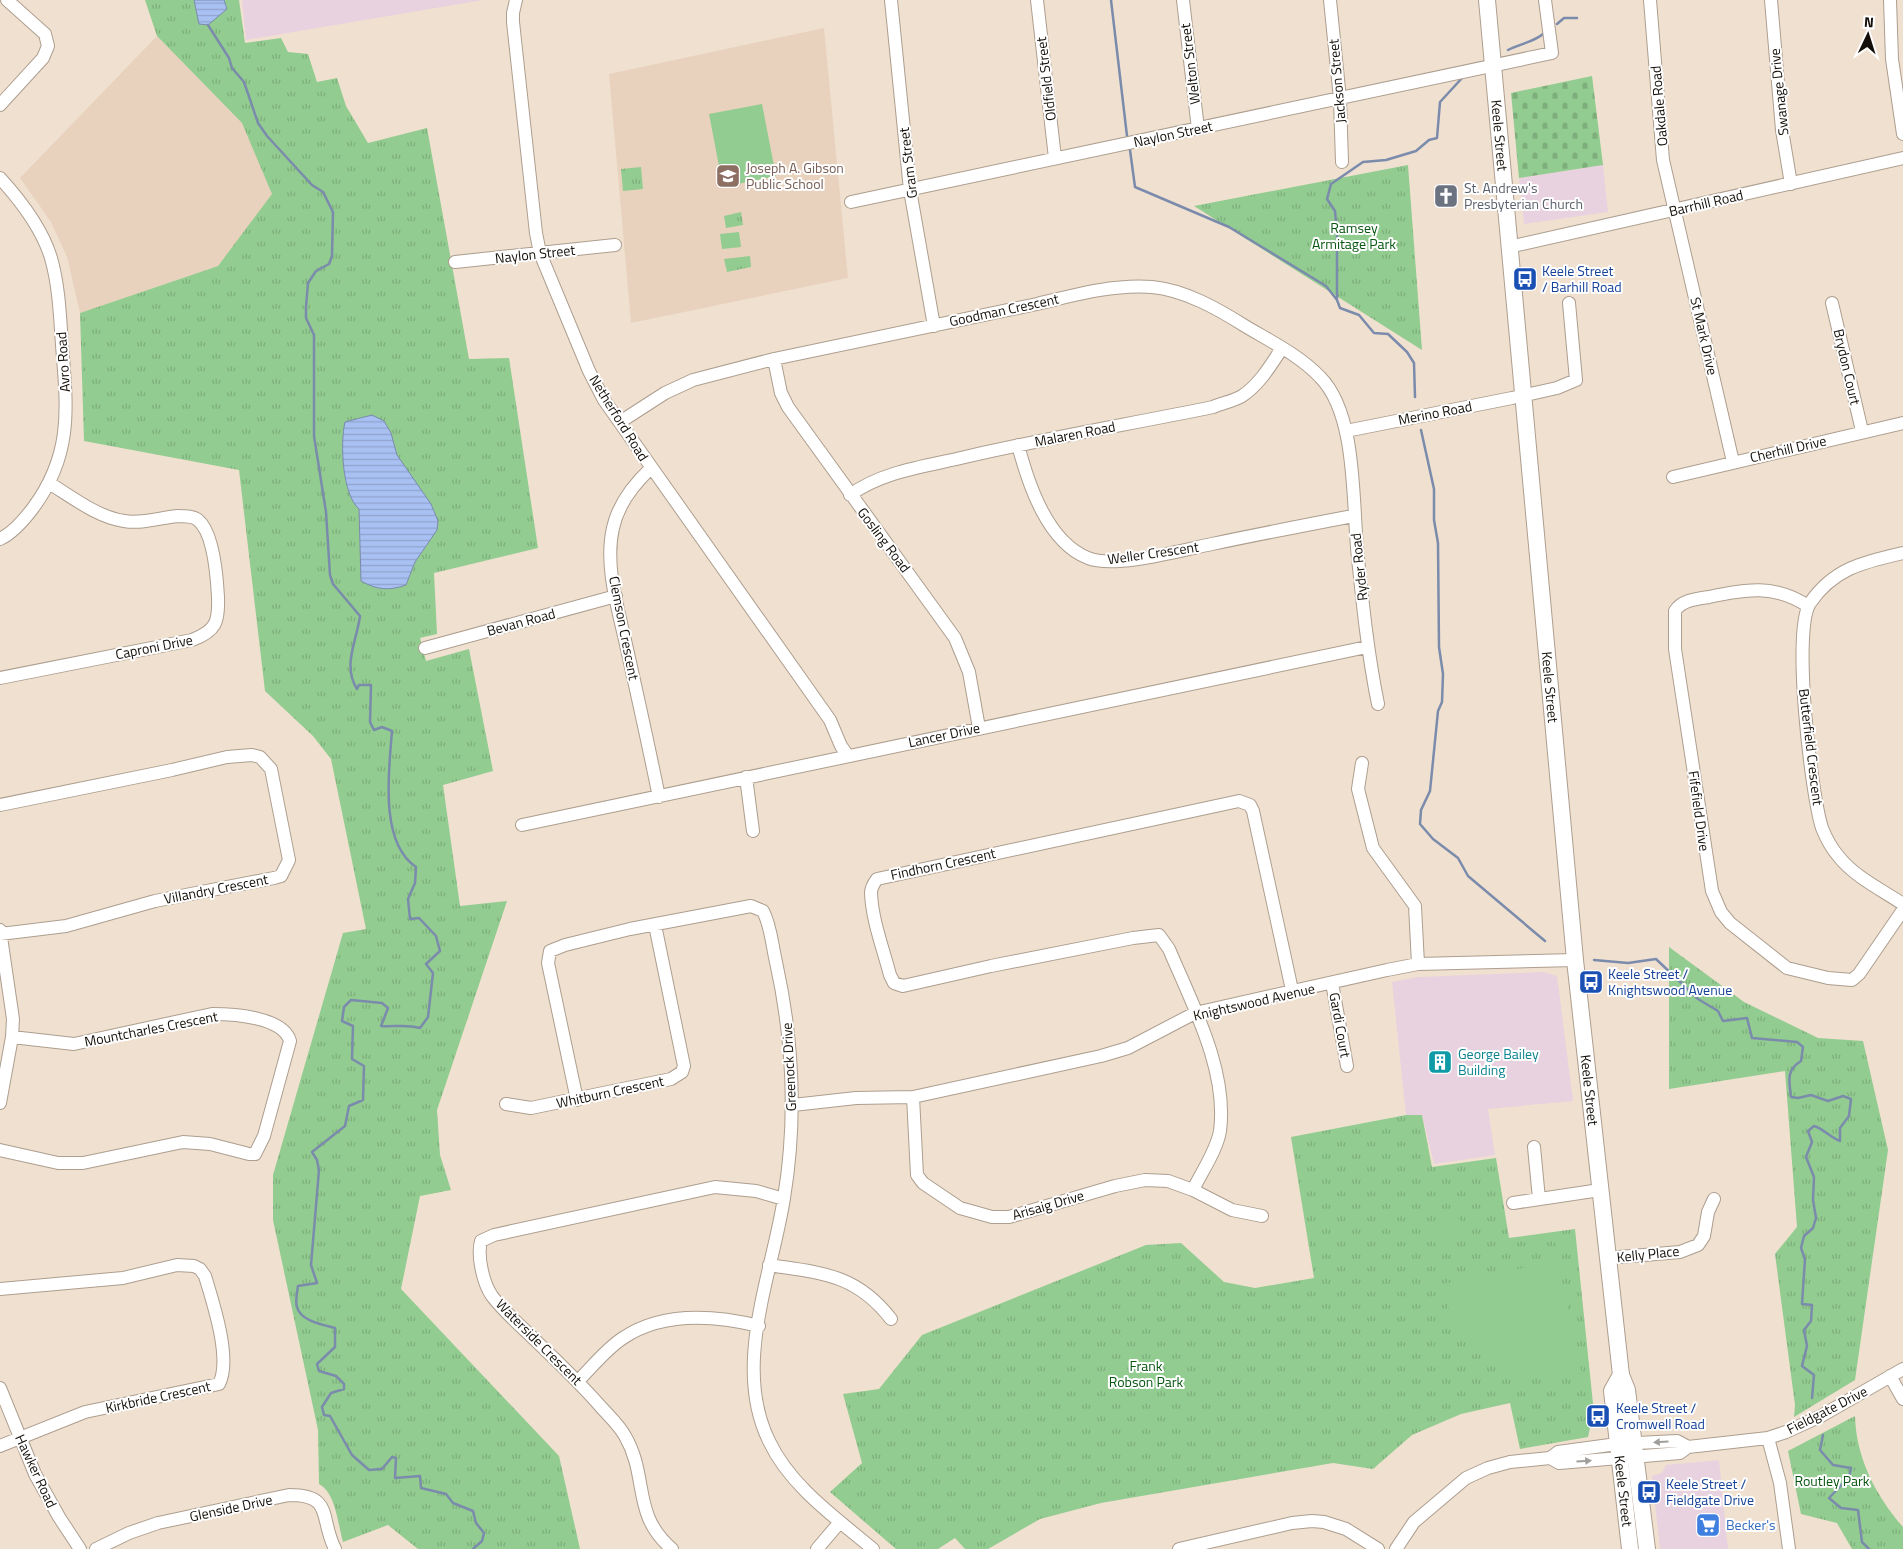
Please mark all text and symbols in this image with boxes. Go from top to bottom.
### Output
north arrow [1843,10,1893,60]
text: N [1863,11,1875,32]
street label: Welton Street [1174,22,1205,106]
street label: Oldfield Street [1030,36,1061,122]
street label: Jackson Street [1322,38,1351,124]
street label: Swanage Drive [1763,47,1794,137]
street label: Oakdale Road [1645,65,1672,147]
street label: Keele Street [1486,99,1514,172]
street label: Naylon Street [1131,115,1215,152]
street label: Gram Street [893,126,922,200]
place label: Joseph A. Gibson Public School [746,157,844,194]
school or university icon: Joseph A. Gibson Public School [715,163,741,189]
place label: St. Andrew's Presbyterian Church [1464,177,1583,214]
church icon: St. Andrew's Presbyterian Church [1433,183,1459,209]
street label: Barrhill Road [1667,184,1745,221]
park label: Ramsey Armitage Park [1312,217,1396,254]
street label: Naylon Street [494,239,576,268]
place label: Keele Street / Barhill Road [1542,260,1622,297]
bus stop icon: Keele Street / Barhill Road [1512,266,1538,292]
street label: Goodman Crescent [947,288,1061,331]
street label: St Mark Drive [1685,295,1724,377]
street label: Brydon Court [1829,327,1866,407]
street label: Avro Road [50,331,75,393]
street label: Netherford Road [585,371,654,465]
street label: Merino Road [1396,395,1474,430]
street label: Malaren Road [1033,415,1117,452]
street label: Cherhill Drive [1748,430,1828,467]
street label: Gosling Road [853,503,916,577]
street label: Ryder Road [1345,532,1372,602]
street label: Weller Crescent [1106,536,1200,569]
street label: Clemson Crescent [604,574,645,682]
street label: Bevan Road [484,602,557,641]
street label: Caproni Drive [113,629,194,664]
street label: Keele Street [1537,651,1564,724]
street label: Butterfield Crescent [1794,687,1829,807]
street label: Lancer Drive [906,717,982,752]
street label: Fifefield Drive [1683,769,1716,853]
street label: Findhorn Crescent [888,842,998,885]
street label: Villandry Crescent [162,868,270,909]
place label: Keele Street / Knightswood Avenue [1608,963,1732,1000]
bus stop icon: Keele Street / Knightswood Avenue [1578,969,1604,995]
street label: Knightswood Avenue [1191,977,1317,1026]
street label: Gardi Court [1324,991,1357,1059]
street label: Mountcharles Crescent [82,1005,220,1052]
street label: Greenock Drive [776,1022,801,1112]
place label: George Bailey Building [1458,1043,1539,1080]
building icon: George Bailey Building [1427,1049,1453,1075]
street label: Keele Street [1576,1053,1604,1127]
street label: Whitburn Crescent [554,1070,666,1113]
street label: Arisaig Drive [1010,1184,1086,1225]
street label: Kelly Place [1616,1240,1680,1267]
street label: Waterside Crescent [491,1294,587,1390]
park label: Frank Robson Park [1109,1355,1184,1392]
street label: Kirkbride Crescent [104,1375,212,1418]
street label: Fieldgate Drive [1783,1380,1871,1439]
place label: Keele Street / Cromwell Road [1616,1397,1705,1434]
bus stop icon: Keele Street / Cromwell Road [1585,1403,1611,1429]
street label: Hawker Road [10,1431,63,1511]
one-way arrow [1653,1438,1669,1446]
street label: Keele Street [1609,1454,1638,1528]
one-way arrow [1576,1456,1592,1464]
park label: Routley Park [1794,1470,1870,1491]
place label: Keele Street / Fieldgate Drive [1666,1473,1754,1510]
bus stop icon: Keele Street / Fieldgate Drive [1636,1479,1662,1505]
street label: Glenside Drive [188,1488,274,1527]
supermarket icon: Becker's [1695,1512,1721,1538]
place label: Becker's [1726,1514,1776,1535]

